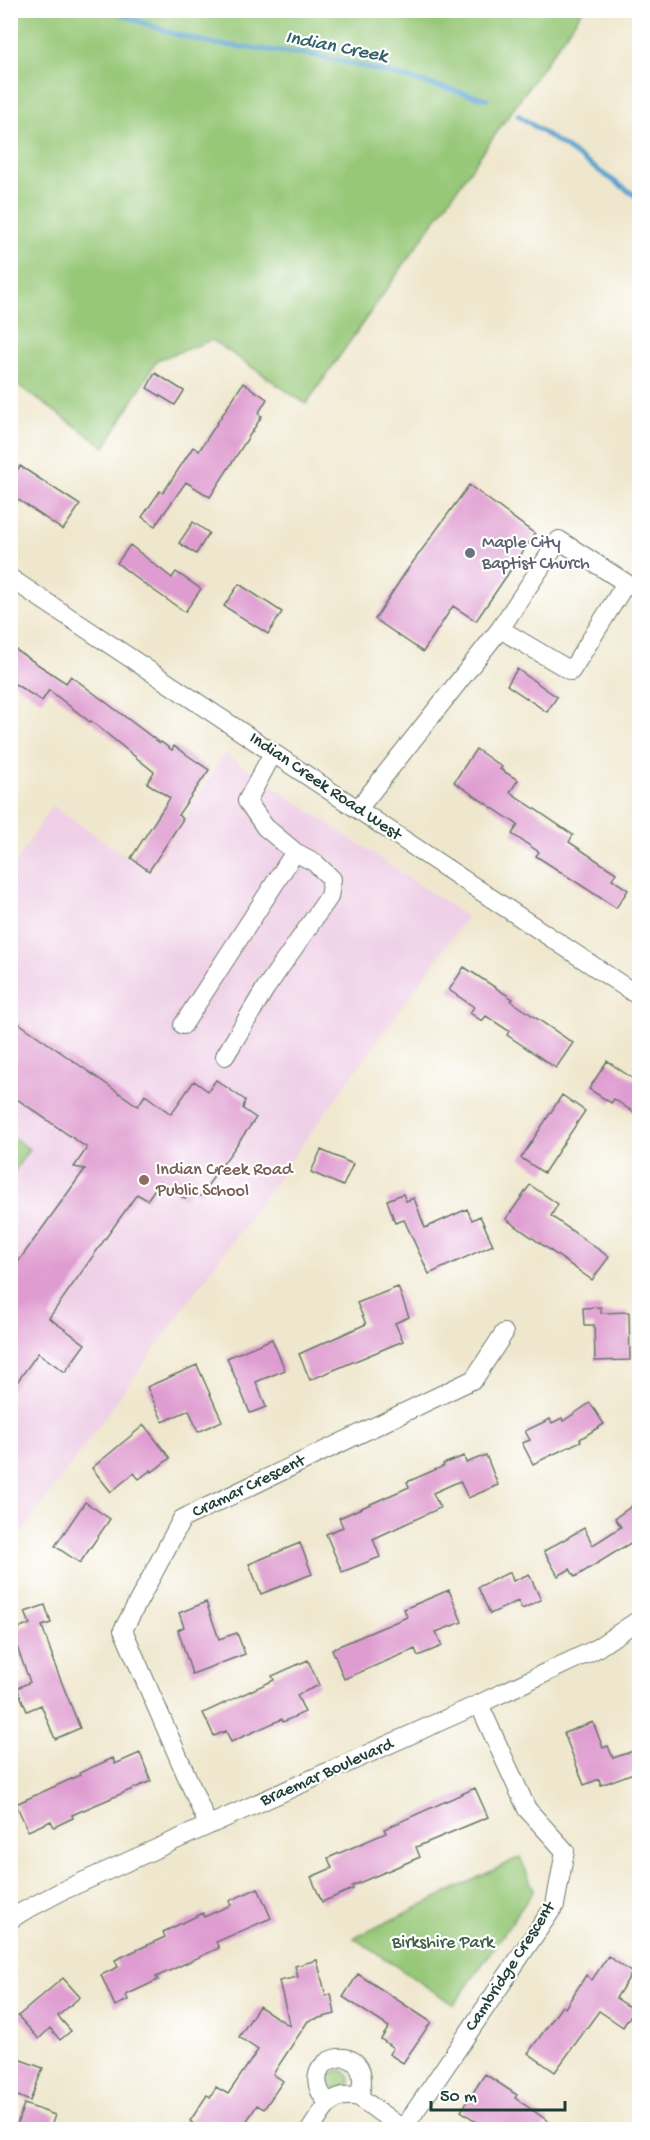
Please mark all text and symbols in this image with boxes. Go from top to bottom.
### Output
water label: Indian Creek [283,27,391,70]
place label: Maple City Baptist Church [481,533,590,575]
marker: Maple City Baptist Church [463,546,477,560]
street label: Indian Creek Road West [245,728,407,847]
place label: Indian Creek Road Public School [155,1160,294,1202]
marker: Indian Creek Road Public School [137,1173,151,1187]
street label: Cramar Crescent [189,1450,310,1523]
street label: Braemar Boulevard [256,1734,398,1812]
street label: Cambridge Crescent [461,1897,562,2036]
park label: Birkshire Park [391,1933,496,1954]
scale bar [431,2074,564,2112]
text: 50 m [440,2087,477,2108]

